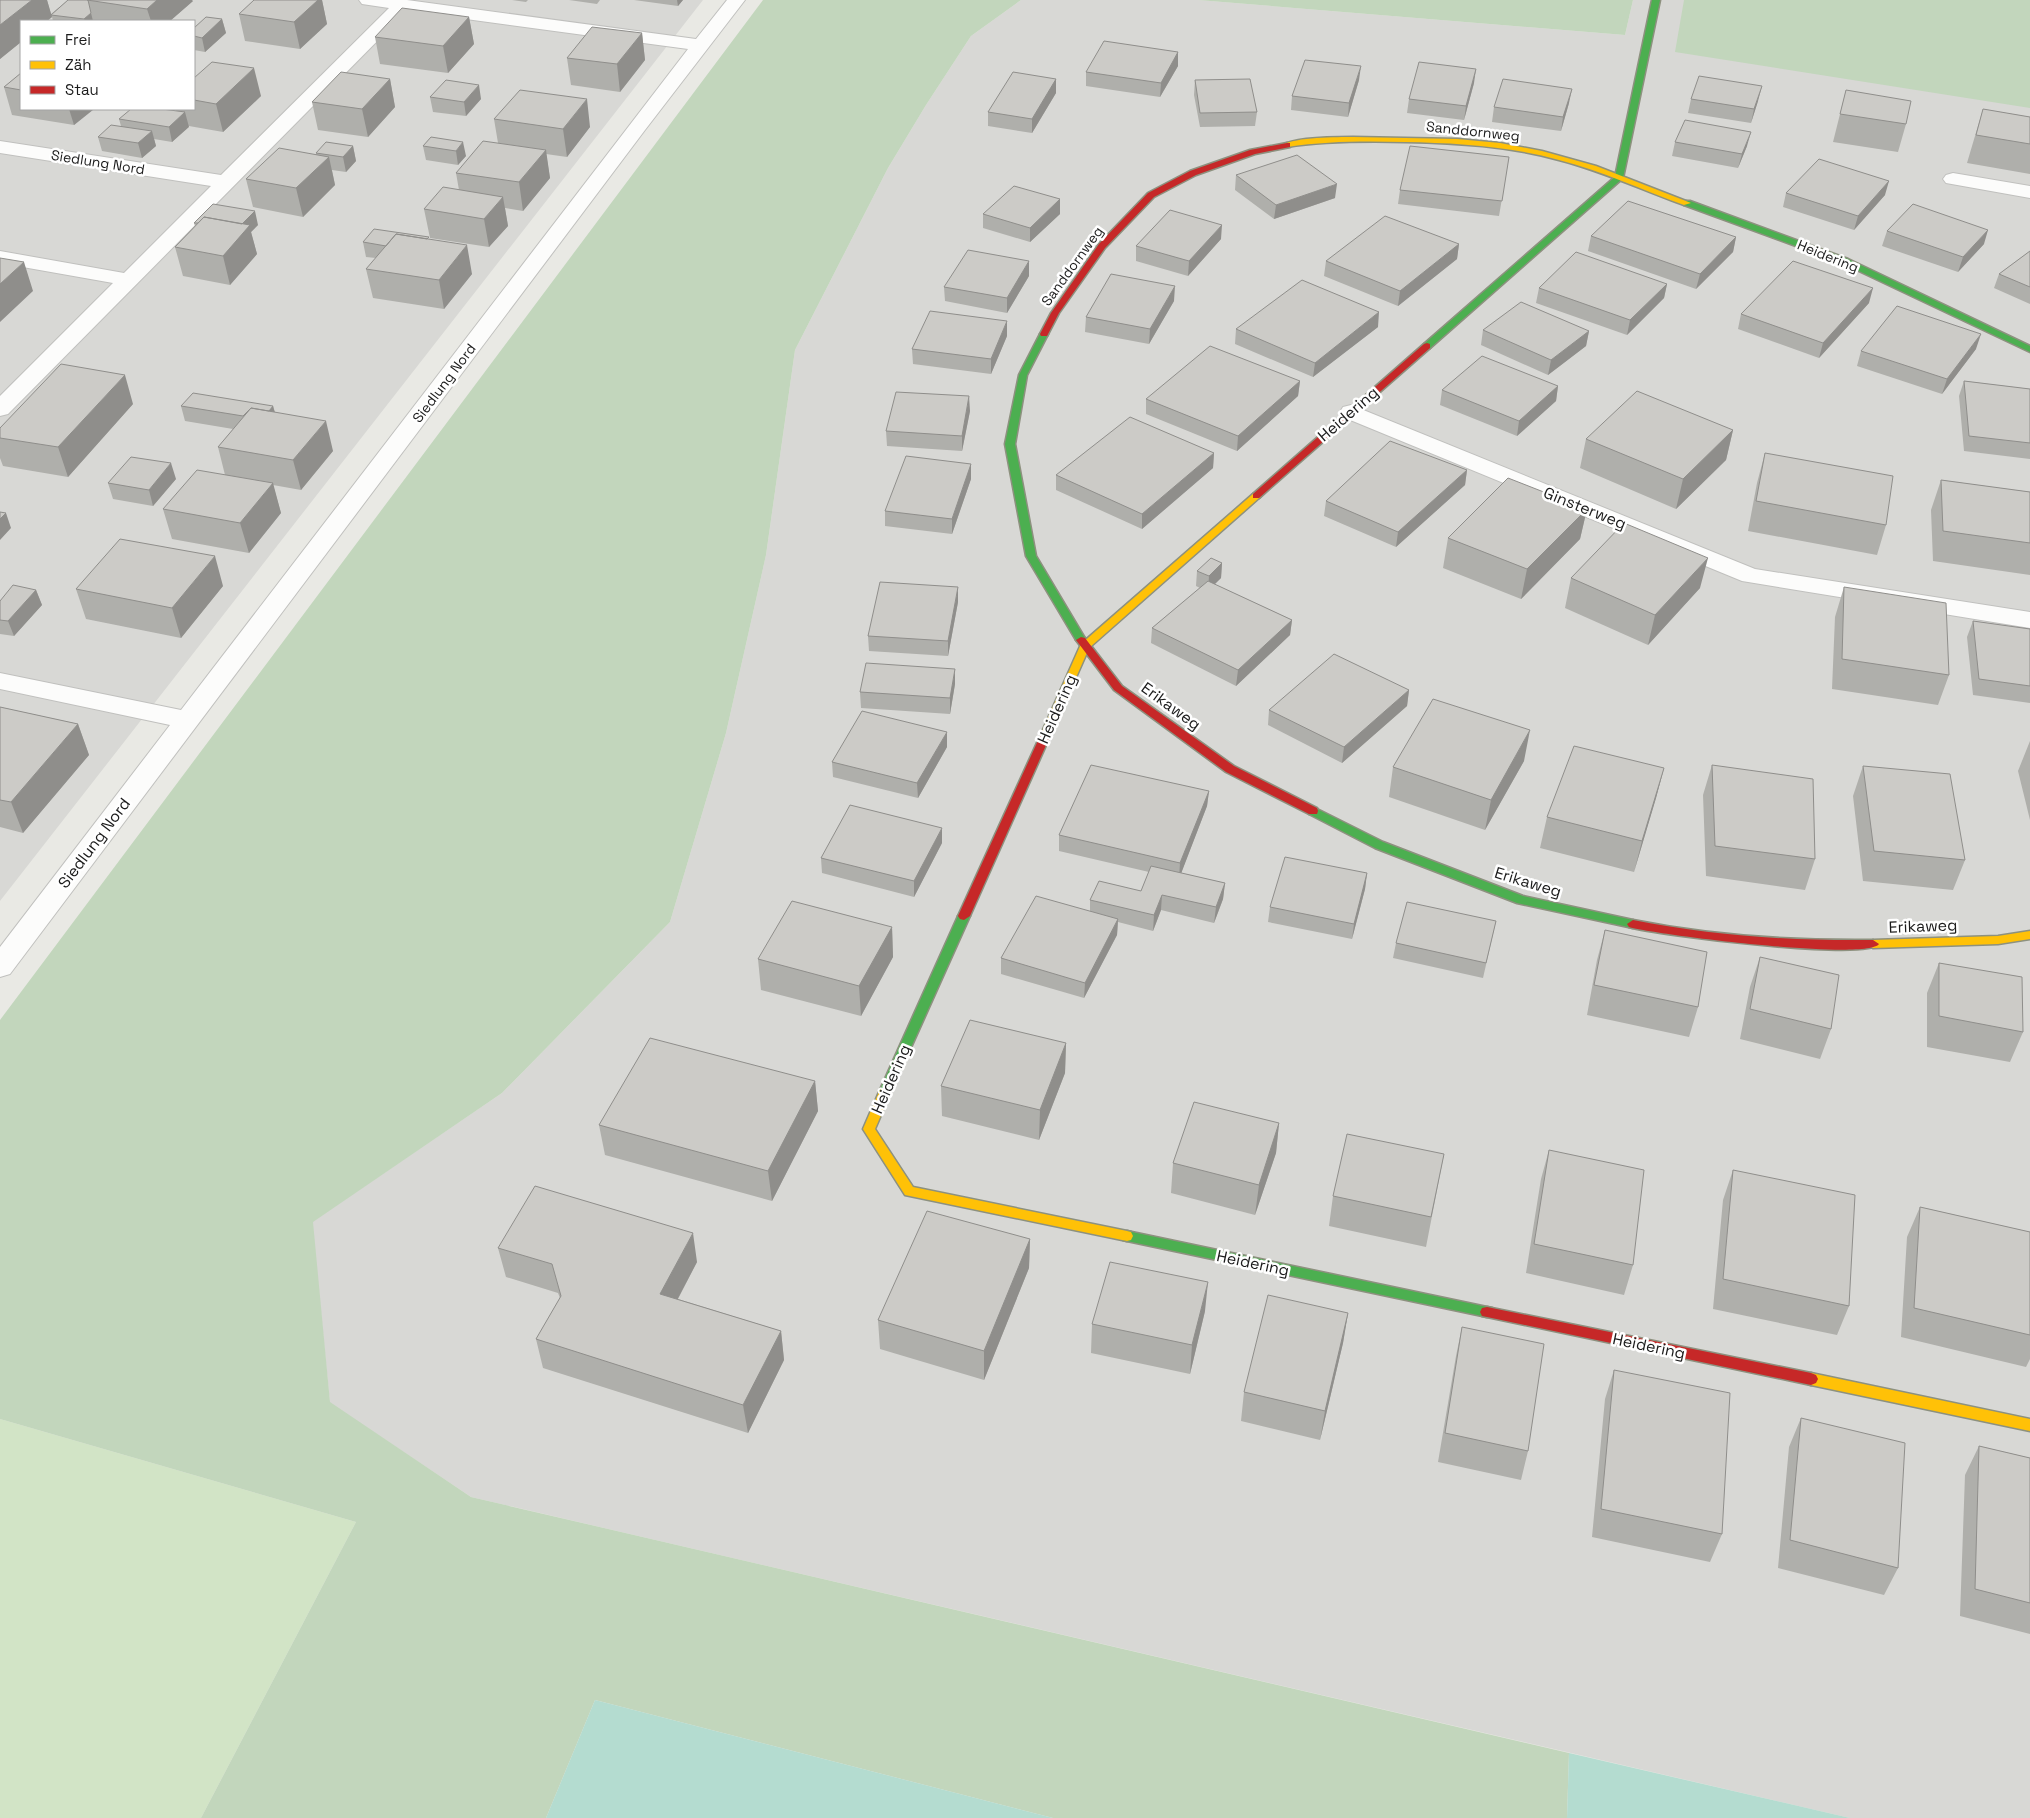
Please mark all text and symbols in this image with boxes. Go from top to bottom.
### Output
legend [20,20,195,110]
text: Frei [65,30,91,49]
text: Zäh [65,55,91,74]
text: Stau [65,80,99,99]
street label: Sanddornweg [1425,117,1521,145]
street label: Siedlung Nord [50,146,146,178]
street label: Sanddornweg [1037,223,1107,309]
street label: Heidering [1795,236,1861,276]
street label: Siedlung Nord [408,340,480,426]
street label: Heidering [1313,382,1383,446]
street label: Ginsterweg [1540,482,1630,534]
street label: Heidering [1032,671,1082,747]
street label: Erikaweg [1137,677,1205,735]
street label: Siedlung Nord [53,794,135,892]
street label: Erikaweg [1492,862,1564,902]
street label: Erikaweg [1888,914,1958,938]
street label: Heidering [866,1041,916,1117]
street label: Heidering [1215,1245,1291,1281]
street label: Heidering [1611,1328,1687,1364]

